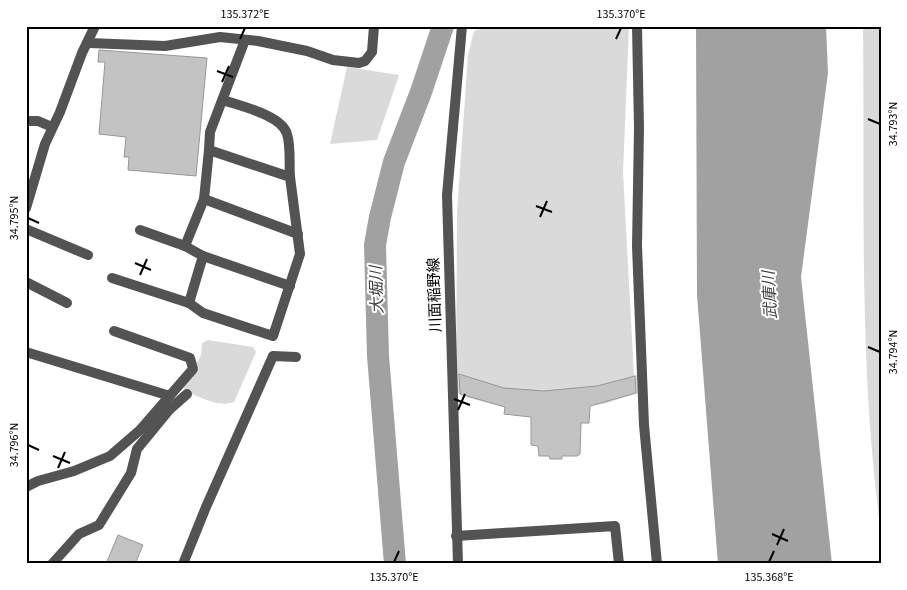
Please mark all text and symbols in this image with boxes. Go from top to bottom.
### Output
text: 135.372°E [220,6,270,23]
text: 135.370°E [596,6,646,23]
text: 34.793°N [885,102,902,146]
text: 34.795°N [6,196,23,240]
street label: 川面稲野線 [423,257,447,333]
water label: 大堀川 [365,264,389,314]
water label: 武庫川 [758,268,782,320]
text: 34.794°N [885,330,902,374]
text: 34.796°N [6,423,23,467]
text: 135.370°E [369,569,419,586]
text: 135.368°E [744,569,794,586]

